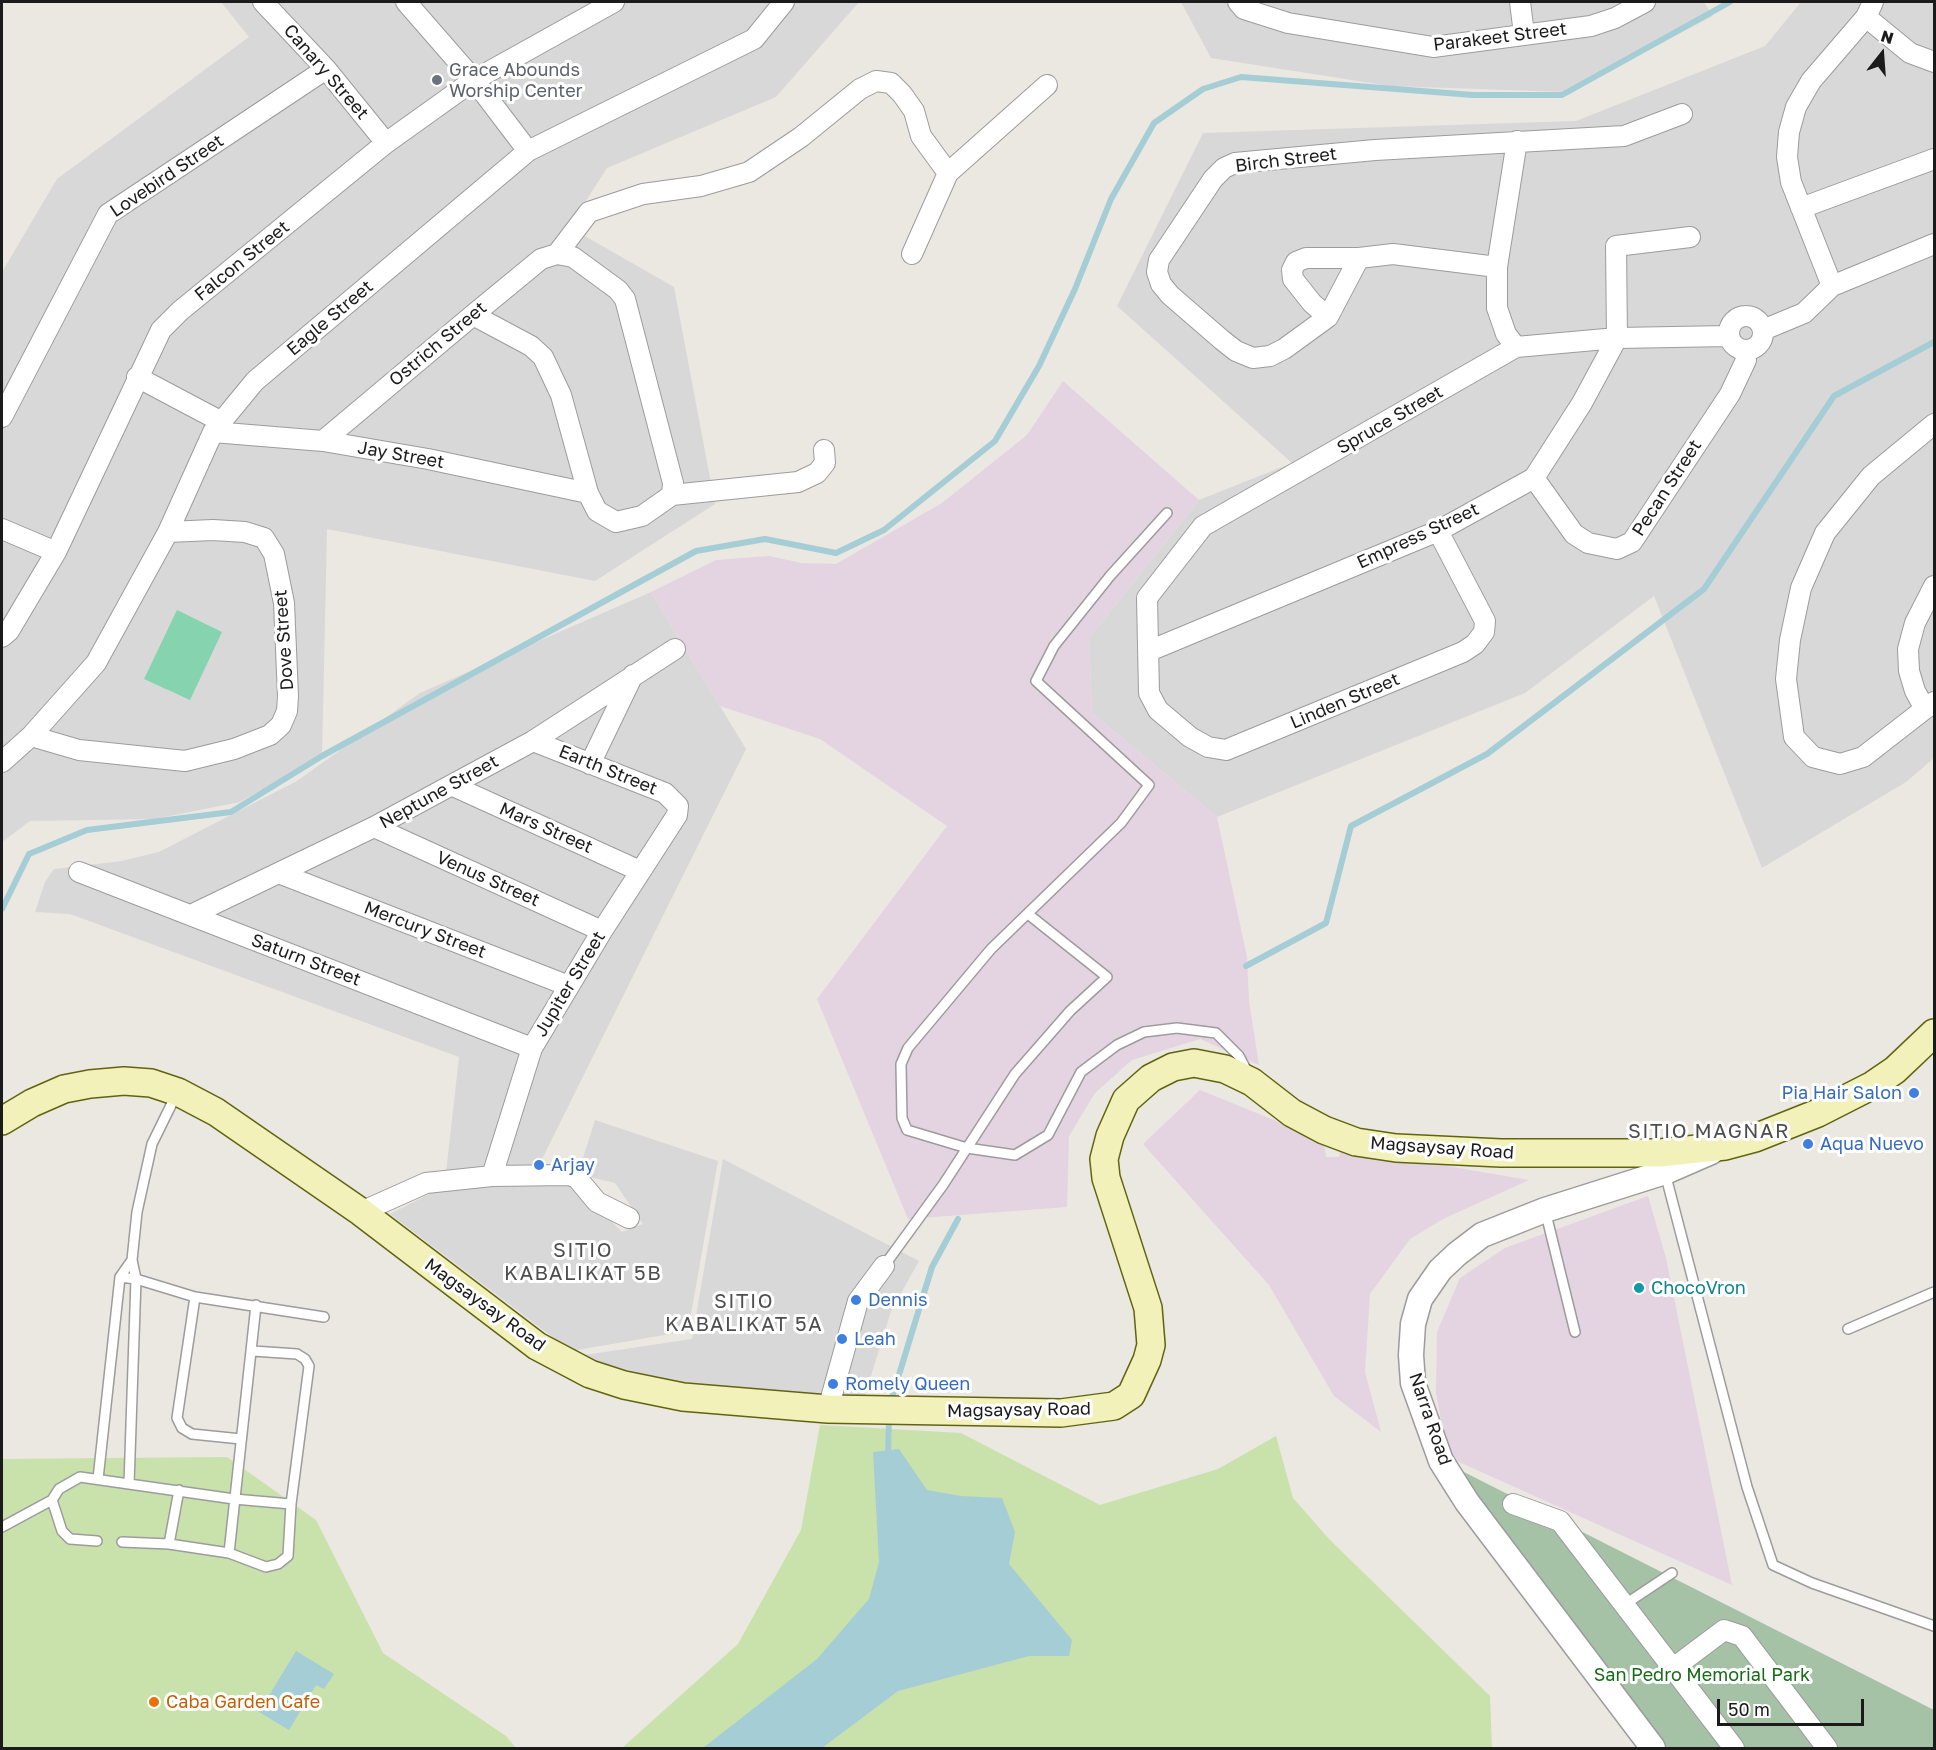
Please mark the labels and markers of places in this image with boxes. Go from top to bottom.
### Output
place label: Grace Abounds Worship Center [449,59,583,101]
marker: Grace Abounds Worship Center [430,73,444,87]
place label: Pia Hair Salon [1781,1082,1902,1104]
marker: Pia Hair Salon [1907,1086,1921,1100]
place label: Aqua Nuevo [1820,1133,1924,1155]
marker: Aqua Nuevo [1801,1137,1815,1151]
place label: Arjay [551,1154,595,1176]
marker: Arjay [532,1158,546,1172]
place label: ChocoVron [1651,1277,1746,1299]
marker: ChocoVron [1632,1281,1646,1295]
place label: Dennis [868,1289,928,1311]
marker: Dennis [849,1293,863,1307]
place label: Leah [854,1328,896,1350]
marker: Leah [835,1332,849,1346]
place label: Romely Queen [845,1373,970,1395]
marker: Romely Queen [826,1377,840,1391]
place label: Caba Garden Cafe [166,1691,320,1713]
marker: Caba Garden Cafe [147,1695,161,1709]

